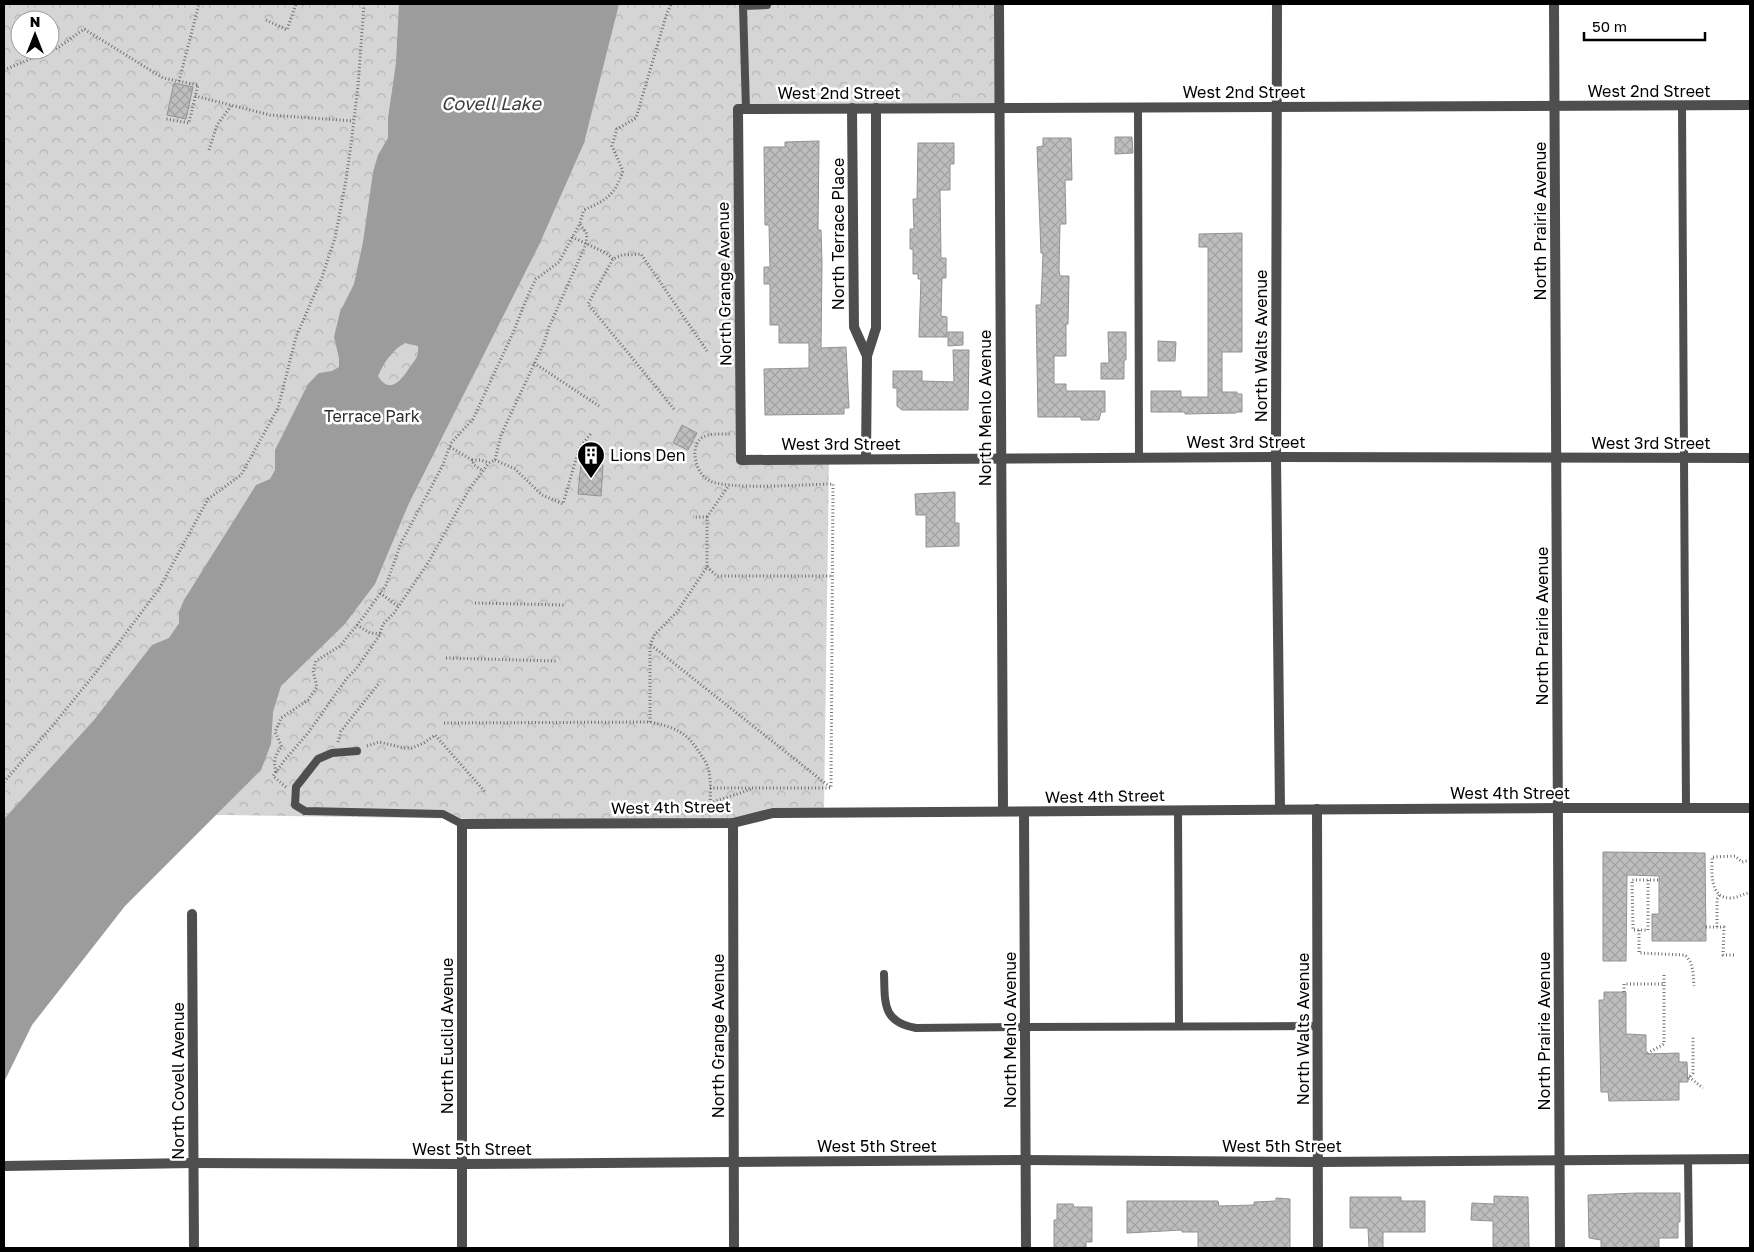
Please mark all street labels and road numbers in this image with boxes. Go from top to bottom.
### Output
street label: West 2nd Street [1587,81,1711,101]
street label: West 2nd Street [1182,82,1306,102]
street label: West 2nd Street [777,83,901,103]
street label: North Prairie Avenue [1530,142,1550,300]
street label: North Terrace Place [828,158,848,310]
street label: North Grange Avenue [713,202,735,366]
street label: North Walts Avenue [1251,270,1271,422]
street label: North Menlo Avenue [975,330,995,486]
street label: West 3rd Street [1186,432,1306,452]
street label: West 3rd Street [1591,433,1711,453]
street label: West 3rd Street [781,434,901,454]
street label: North Prairie Avenue [1532,547,1552,705]
street label: West 4th Street [1450,783,1570,803]
street label: West 4th Street [1045,785,1165,807]
street label: West 4th Street [611,796,731,818]
street label: North Menlo Avenue [1000,952,1020,1108]
street label: North Prairie Avenue [1534,952,1554,1110]
street label: North Walts Avenue [1293,953,1313,1105]
street label: North Grange Avenue [708,954,728,1118]
street label: North Euclid Avenue [437,958,457,1114]
street label: North Covell Avenue [168,1002,188,1160]
street label: West 5th Street [817,1136,937,1156]
street label: West 5th Street [1222,1136,1342,1156]
street label: West 5th Street [412,1139,532,1159]

